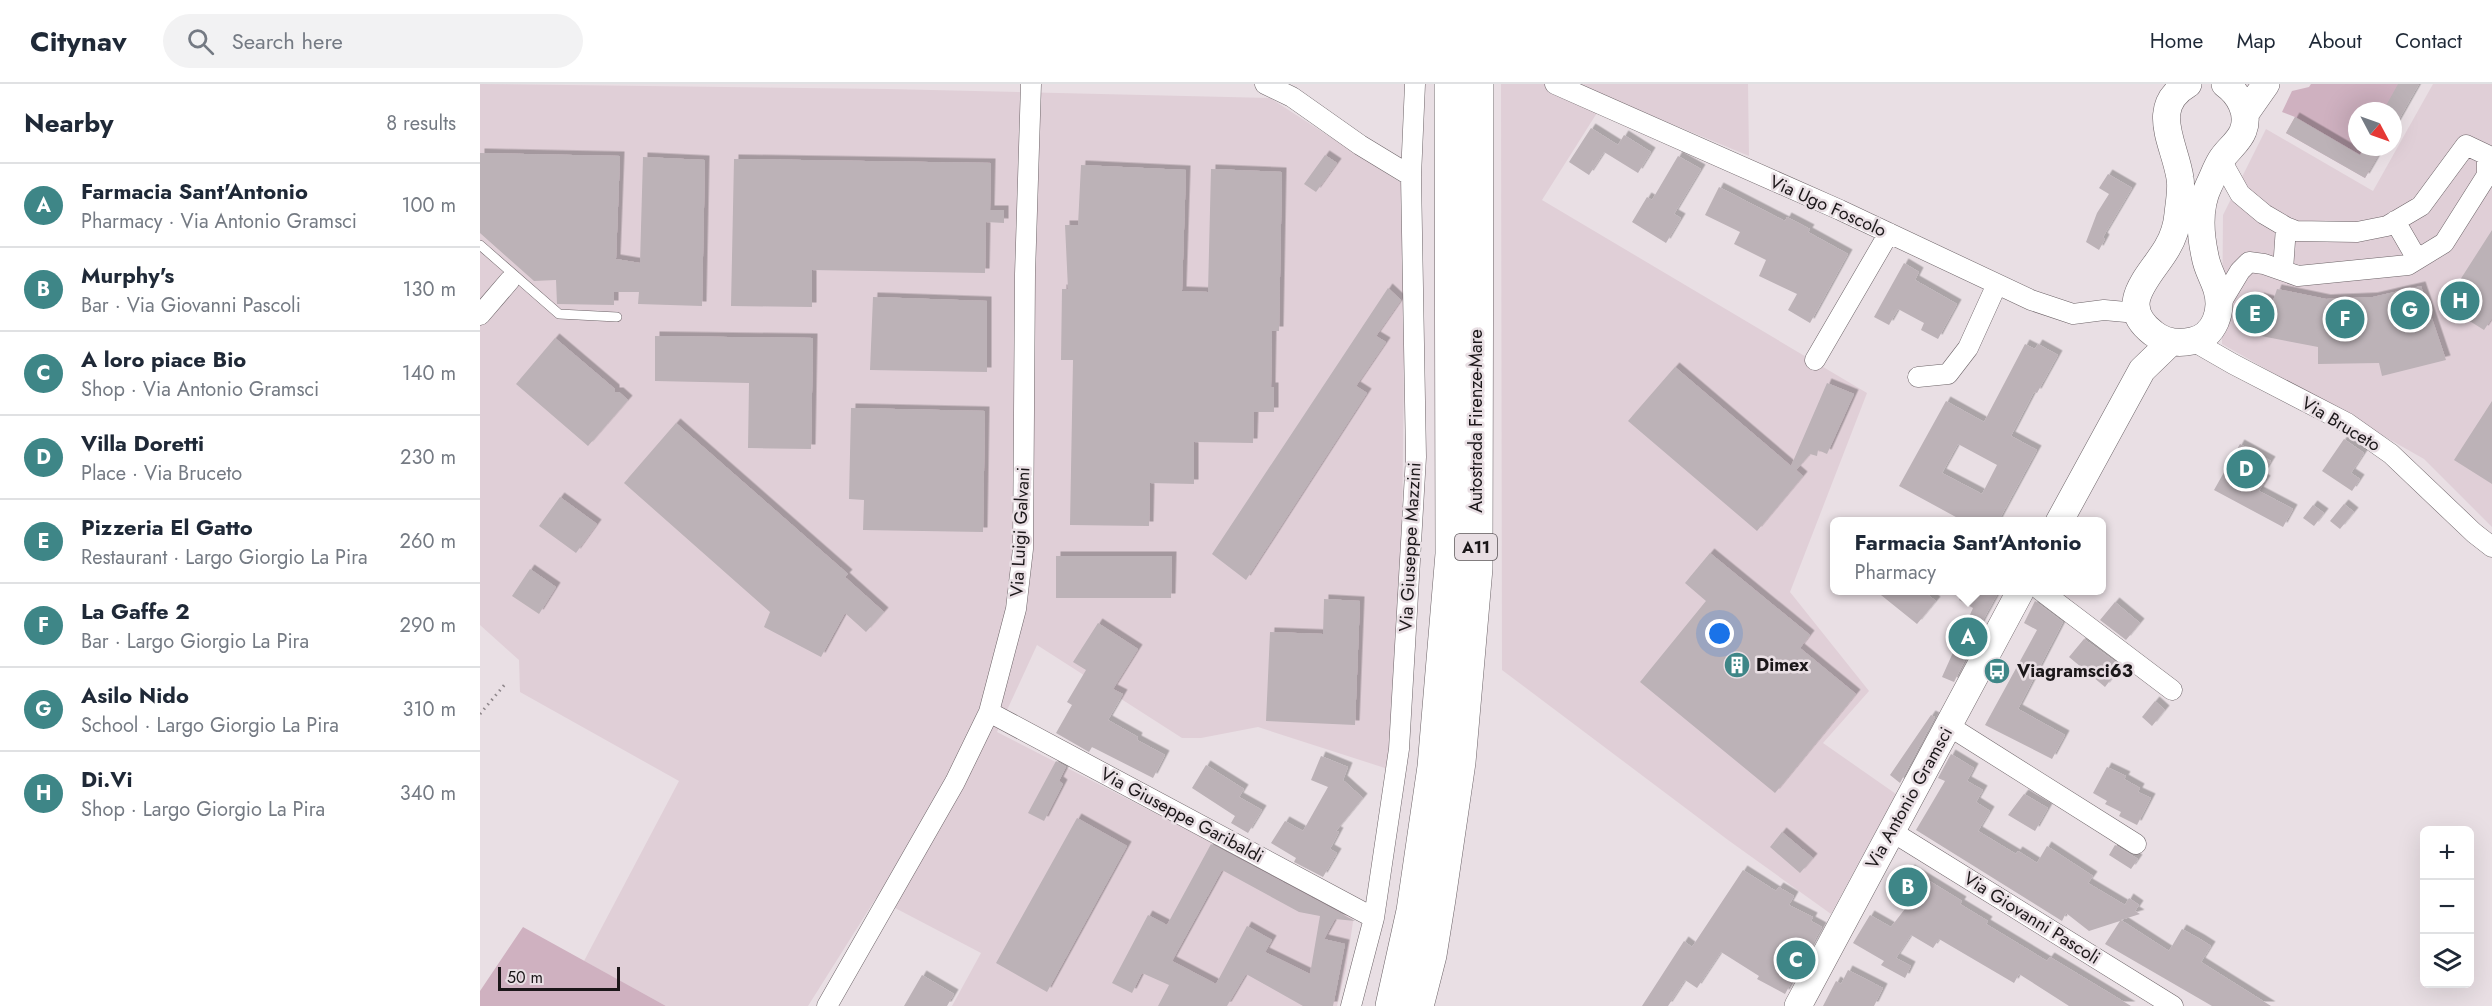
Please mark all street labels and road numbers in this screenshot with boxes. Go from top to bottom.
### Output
street label: Via Ugo Foscolo [1765,169,1891,243]
street label: Autostrada Firenze-Mare [1463,329,1489,513]
street label: Via Bruceto [2296,390,2386,458]
street label: Via Giuseppe Mazzini [1393,462,1427,632]
street label: Via Luigi Galvani [1004,466,1036,598]
road number: A11 [1455,534,1497,560]
street label: Via Antonio Gramsci [1859,722,1959,874]
street label: Via Giuseppe Garibaldi [1096,761,1268,869]
street label: Via Giovanni Pascoli [1959,865,2105,971]

